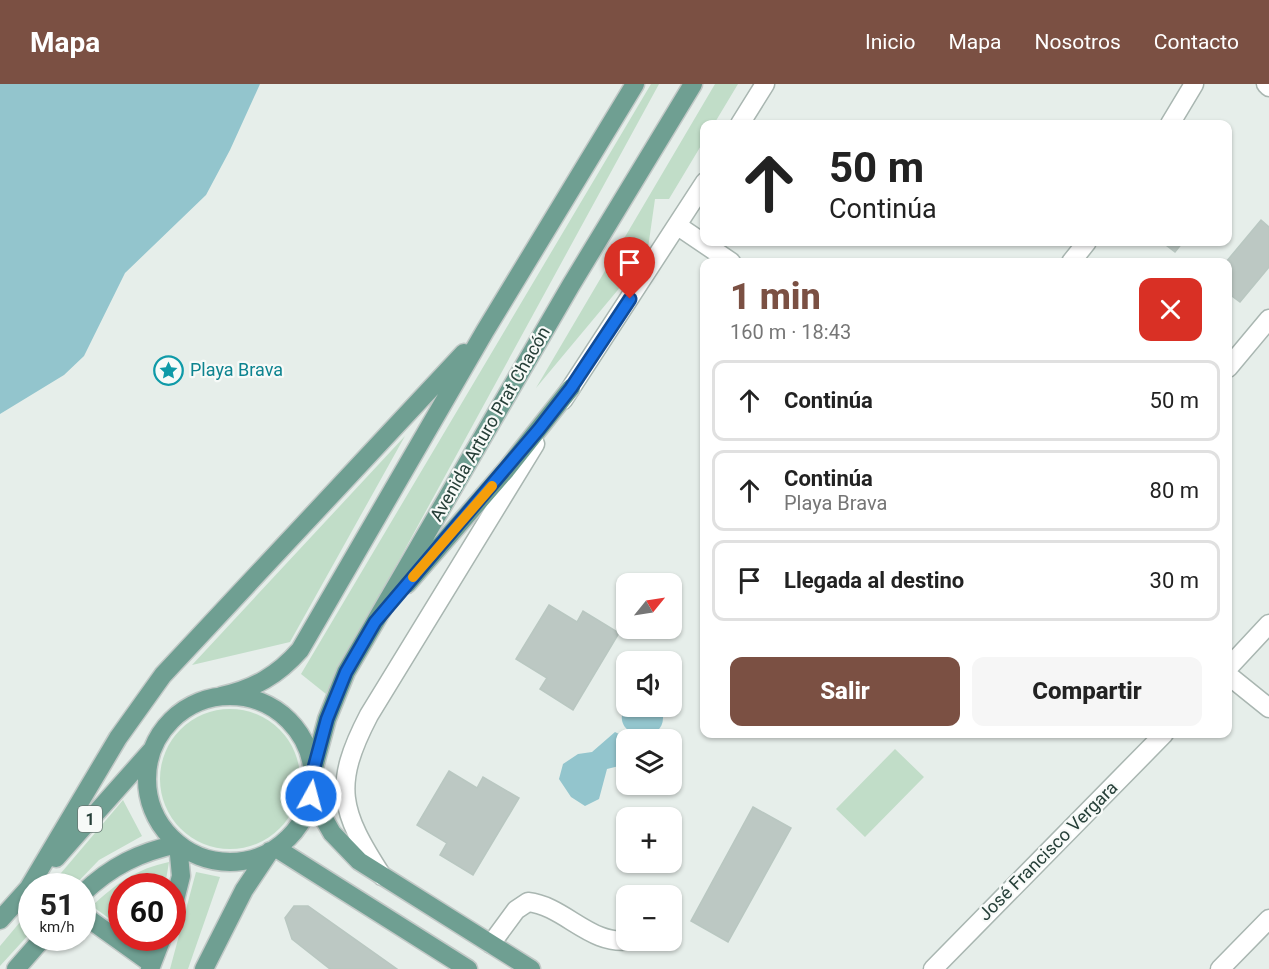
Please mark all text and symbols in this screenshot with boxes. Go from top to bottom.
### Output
text: Mapa [30,26,100,59]
text: Inicio [865,30,915,54]
text: Mapa [948,30,1001,54]
text: Nosotros [1034,30,1121,54]
text: Contacto [1154,30,1239,54]
text: 50 m [829,143,924,192]
icon: ahead [730,144,808,222]
text: Continúa [829,193,937,225]
pin [604,237,655,299]
icon: arrive [613,246,646,279]
text: 1 min [730,276,821,318]
button: close [1139,278,1202,341]
text: 160 m · 18:43 [730,320,851,344]
street label: Avenida Arturo Prat Chacón [425,323,554,525]
place icon: Playa Brava [153,354,185,386]
place label: Playa Brava [190,359,283,380]
icon: ahead [733,384,766,417]
text: Continúa [784,388,873,413]
text: 50 m [1150,388,1199,413]
text: Continúa [784,466,873,491]
icon: ahead [733,474,766,507]
text: 80 m [1150,478,1199,503]
text: Playa Brava [784,491,887,515]
icon: arrive [733,564,766,597]
text: Llegada al destino [784,568,964,593]
text: 30 m [1150,568,1199,593]
north arrow [616,573,682,639]
map controls [616,573,682,951]
button: sound [616,651,682,717]
button: Salir [730,657,960,726]
button: Compartir [972,657,1202,726]
button: layers [616,729,682,795]
position arrow [279,764,343,828]
street label: José Francisco Vergara [974,777,1122,925]
road number: 1 [78,806,102,832]
button: + [616,807,682,873]
speed limit sign: 60 [108,873,186,951]
button: − [616,885,682,951]
text: 51 [40,887,74,922]
text: km/h [39,918,75,936]

